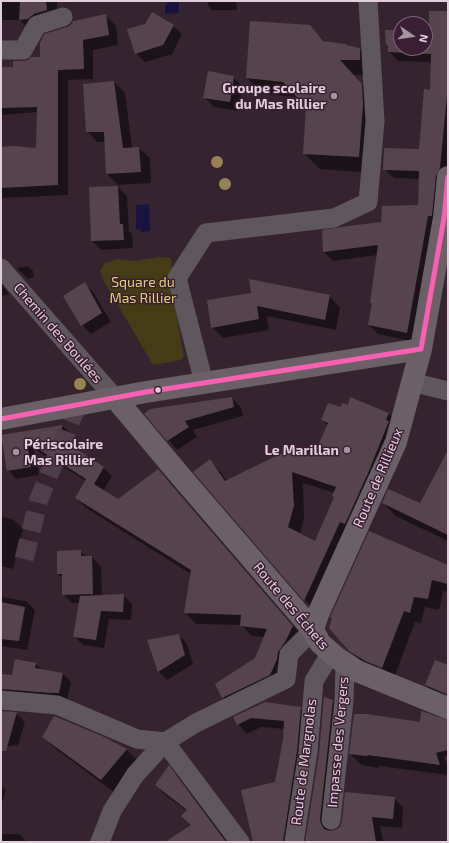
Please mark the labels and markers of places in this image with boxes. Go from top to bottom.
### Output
place label: Groupe scolaire du Mas Rillier [222,80,326,112]
marker: Groupe scolaire du Mas Rillier [329,91,339,101]
unlabelled marker [153,385,163,395]
place label: Périscolaire Mas Rillier [24,436,103,468]
place label: Le Marillan [264,442,339,458]
marker: Le Marillan [342,445,352,455]
marker: Périscolaire Mas Rillier [11,447,21,457]

